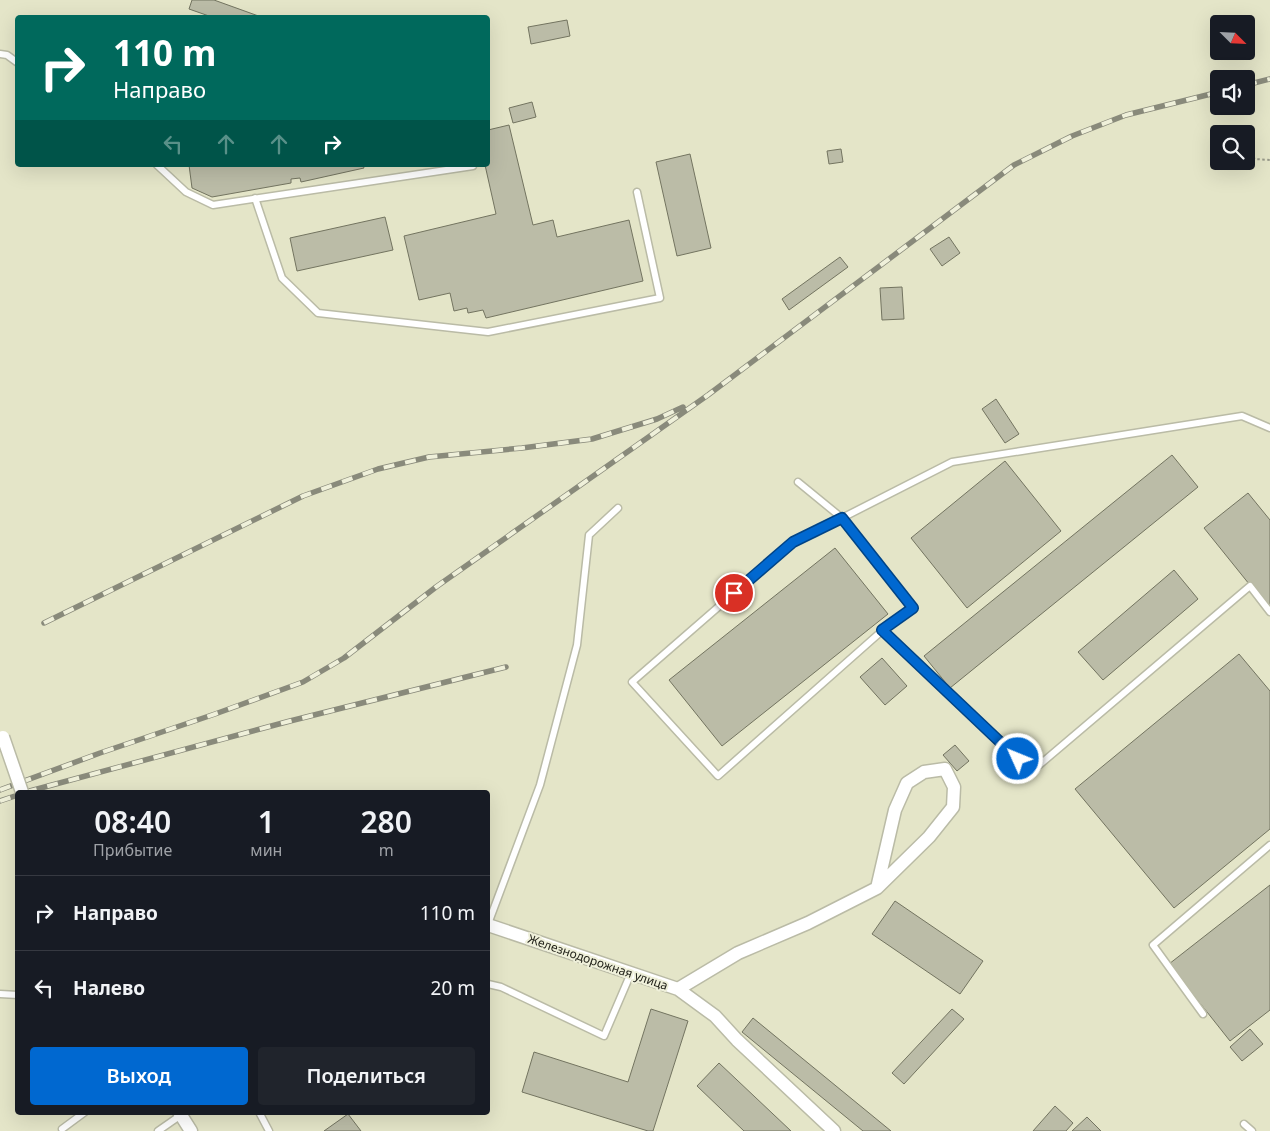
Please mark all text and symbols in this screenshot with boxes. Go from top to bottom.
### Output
north arrow [1210,15,1255,60]
map controls [1210,15,1255,170]
text: 110 m [113,29,216,76]
icon: right [30,35,95,100]
button: sound [1210,70,1255,115]
text: Направо [113,74,206,104]
button: search [1210,125,1255,170]
icon: left [159,130,187,158]
icon: ahead [212,130,240,158]
icon: ahead [265,130,293,158]
icon: right [318,130,346,158]
pin [713,572,755,614]
icon: arrive [720,579,748,607]
position arrow [991,732,1043,784]
text: 08:40 [94,801,171,842]
text: 1 [258,801,275,842]
text: 280 [360,801,412,842]
text: Прибытие [93,839,172,861]
text: мин [250,839,282,861]
text: m [379,839,394,861]
icon: right [30,899,58,927]
text: Направо [73,900,158,926]
text: 110 m [420,900,475,926]
street label: Железнодорожная улица [526,930,670,994]
icon: left [30,974,58,1002]
text: Налево [73,975,145,1001]
text: 20 m [431,975,475,1001]
button: Выход [30,1047,248,1105]
button: Поделиться [258,1047,475,1105]

